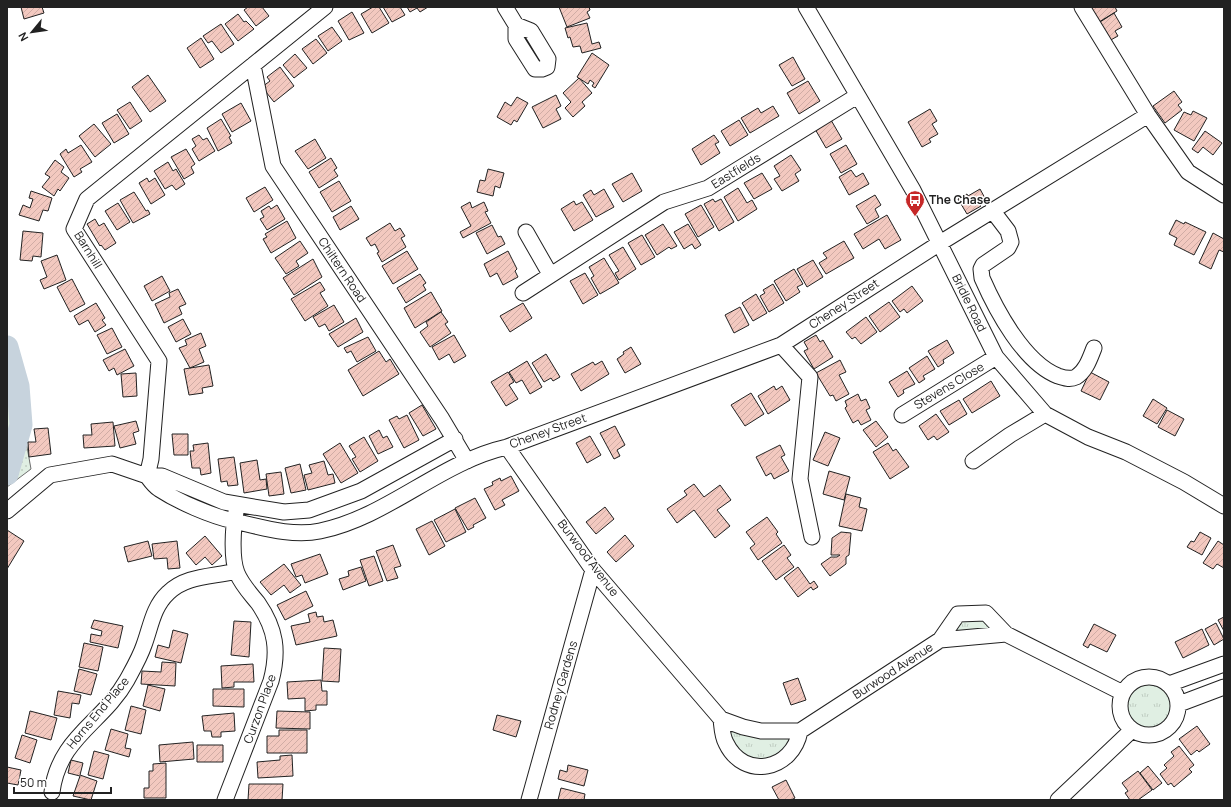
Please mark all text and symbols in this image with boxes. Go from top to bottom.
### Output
north arrow [12,12,52,52]
text: N [14,30,31,44]
street label: Eastfields [708,149,764,192]
bus stop icon: The Chase [904,189,926,217]
place label: The Chase [929,191,990,208]
street label: Barnhill [70,228,106,272]
street label: Chiltern Road [314,234,370,306]
street label: Bridle Road [948,271,991,334]
street label: Cheney Street [805,274,882,333]
street label: Stevens Close [911,358,987,413]
street label: Cheney Street [507,409,589,452]
street label: Burwood Avenue [554,516,623,600]
street label: Burwood Avenue [849,638,936,703]
street label: Rodney Gardens [540,639,581,731]
street label: Curzon Place [239,672,280,746]
street label: Horns End Place [62,673,133,752]
scale bar [14,769,111,795]
text: 50 m [20,774,47,791]

